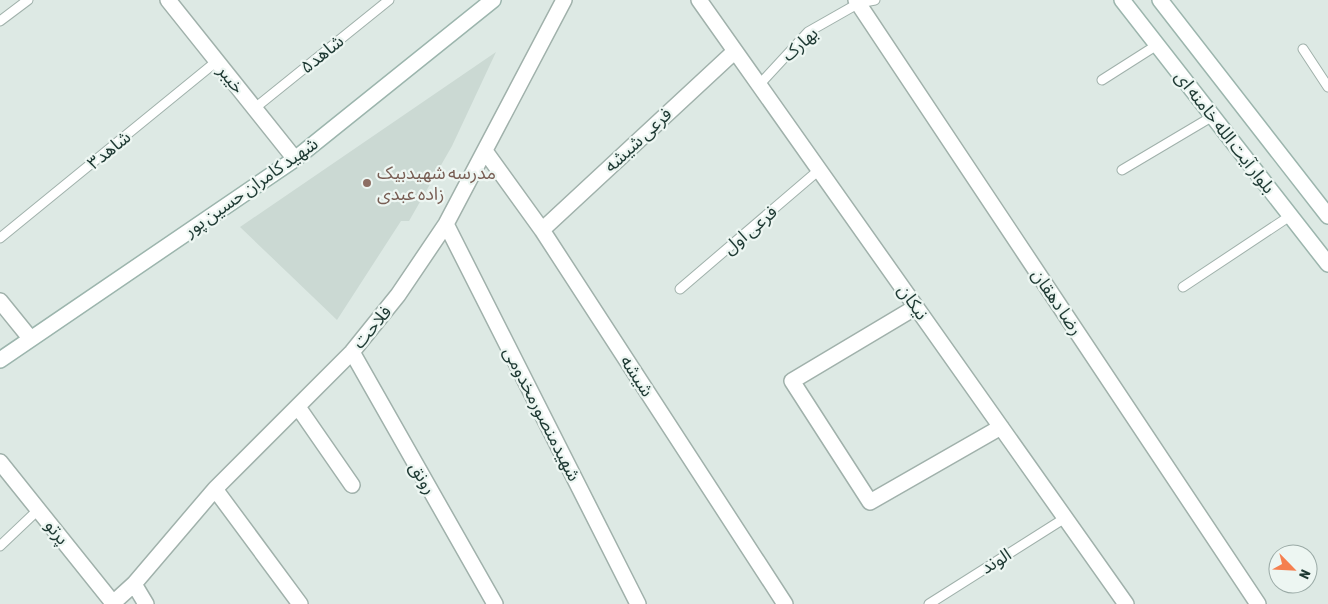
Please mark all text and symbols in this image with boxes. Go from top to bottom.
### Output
street label: بهارک [777,22,823,66]
street label: شاهد۵ [296,30,348,77]
street label: خیبر [212,59,249,98]
street label: بلوار آیت الله خامنه ای [1170,66,1280,198]
street label: فرعی شیشه [600,103,676,177]
street label: شاهد۳ [83,126,135,173]
street label: شهید کامران حسین پور [179,133,322,242]
place label: مدرسه شهیدبیک زاده عبدی [377,162,496,205]
marker: مدرسه شهیدبیک زاده عبدی [361,177,373,189]
street label: فرعی اول [718,201,782,259]
street label: رضا دهقان [1027,265,1087,339]
street label: نیکان [893,280,933,324]
street label: فلاحت [348,301,395,352]
street label: شهیدمنصورمخدومی [499,343,585,485]
street label: شیشه [616,351,658,400]
street label: رونق [405,458,441,498]
street label: پرتو [40,515,74,549]
street label: الوند [977,543,1015,579]
north arrow [1268,544,1318,594]
text: N [1296,567,1314,581]

